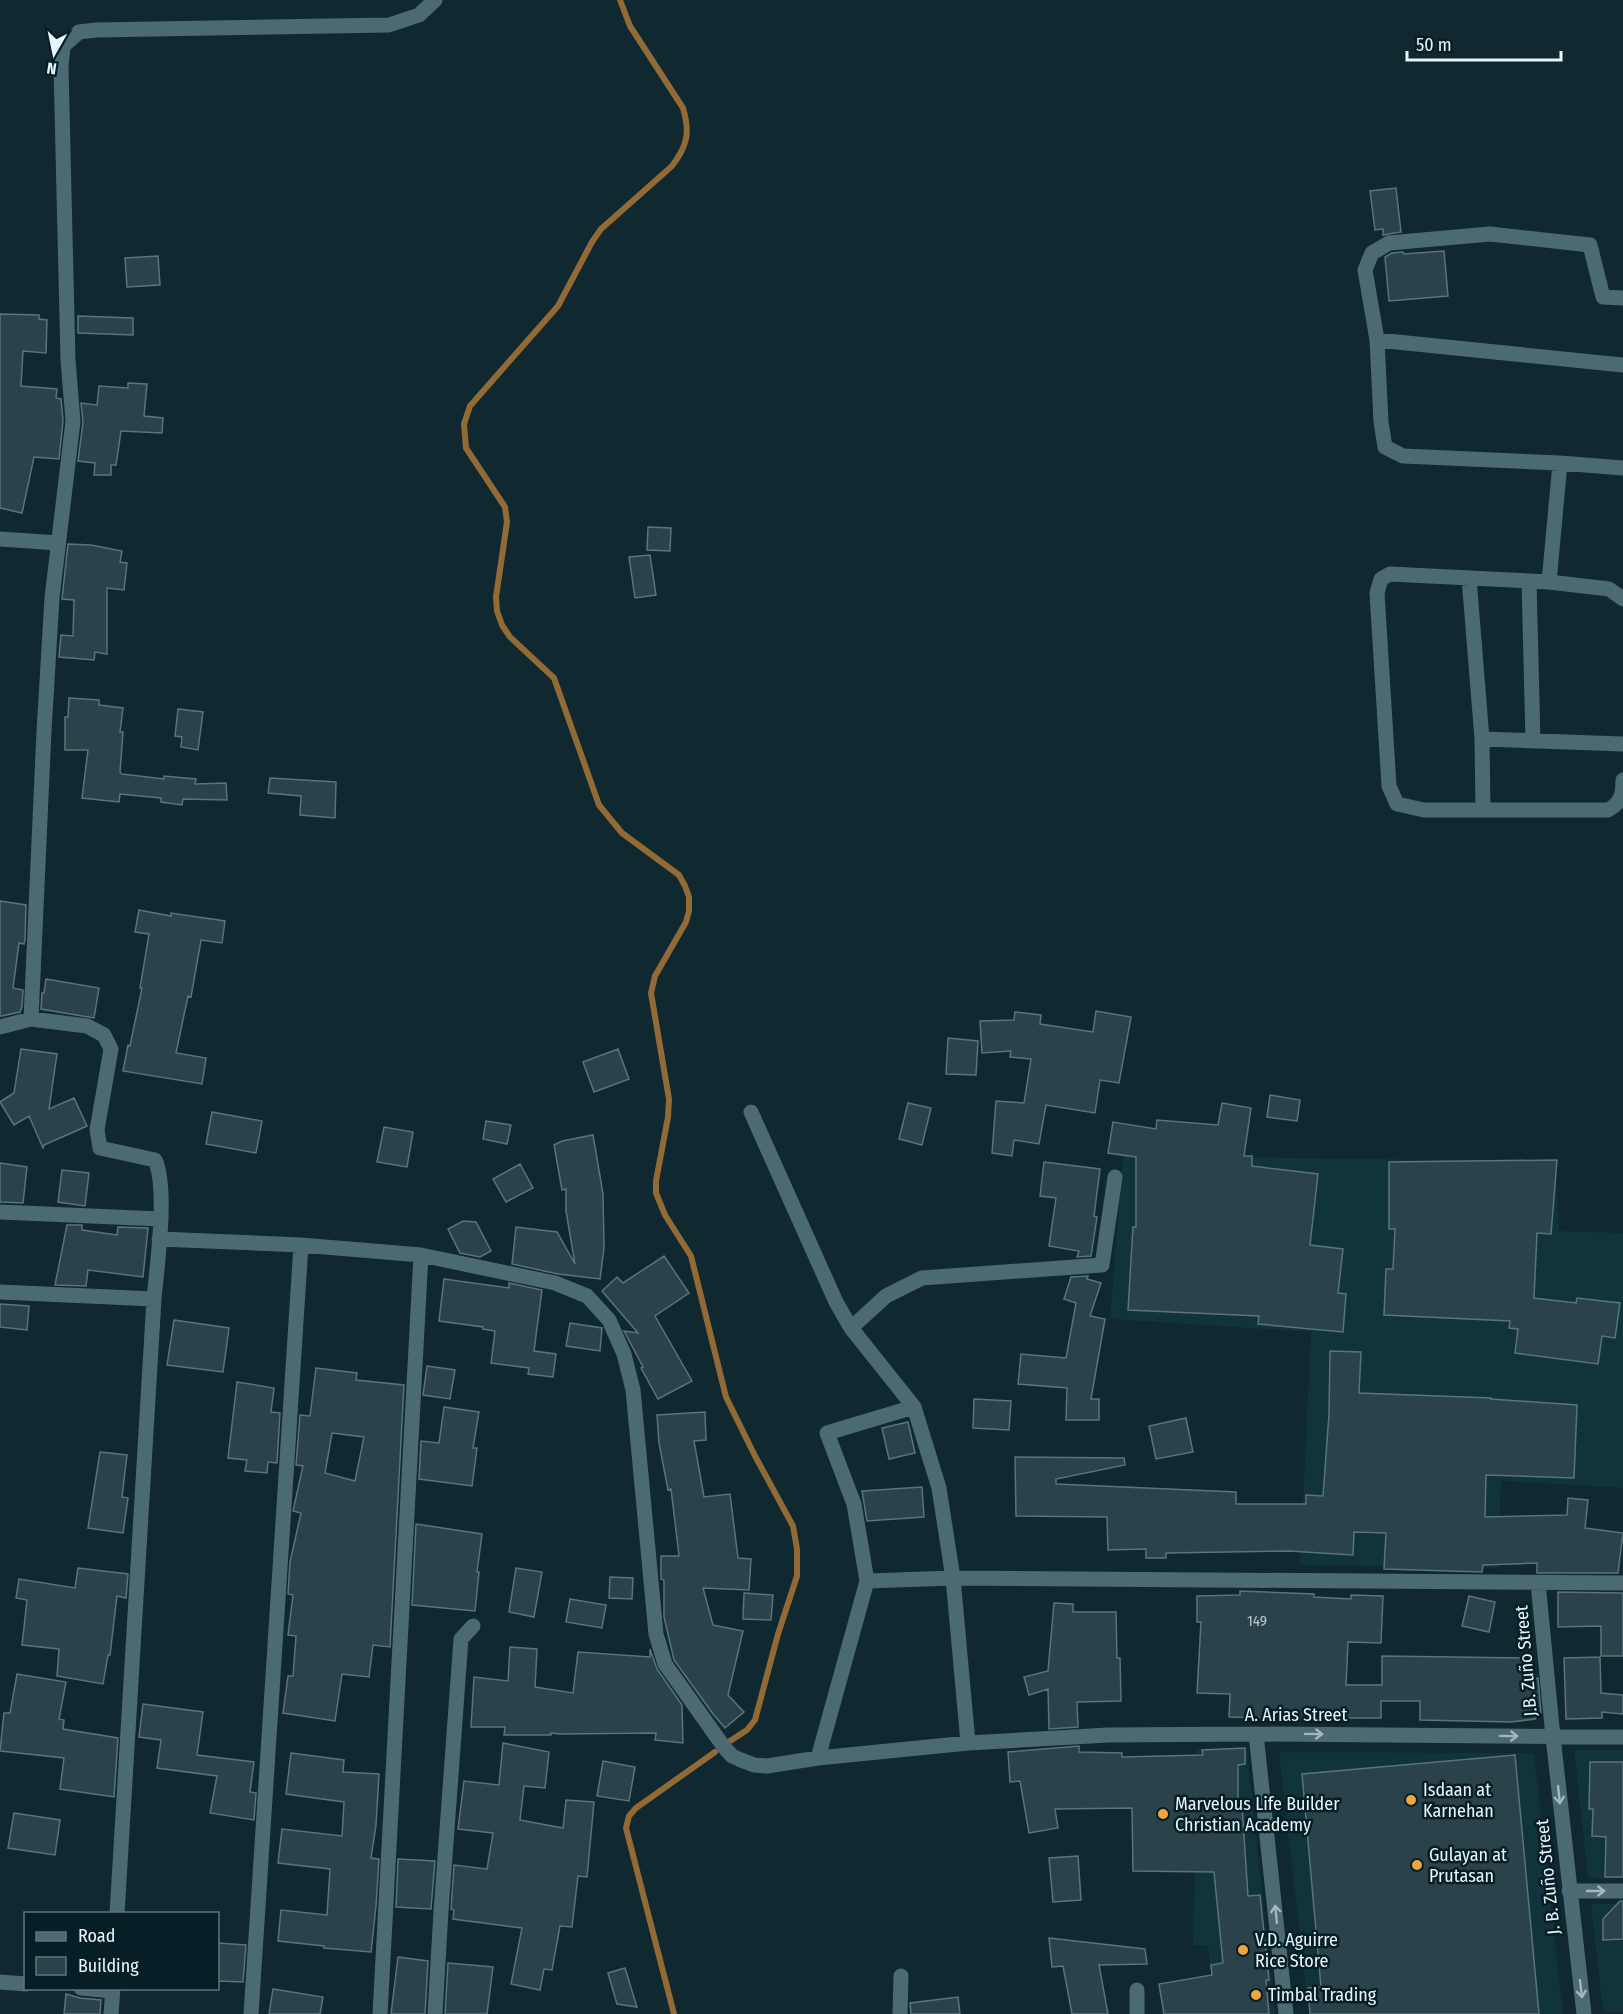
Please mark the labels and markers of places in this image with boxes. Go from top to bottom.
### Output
place label: Isdaan at Karnehan [1423,1779,1494,1822]
place label: Marvelous Life Builder Christian Academy [1175,1793,1340,1836]
marker: Isdaan at Karnehan [1404,1793,1418,1807]
marker: Marvelous Life Builder Christian Academy [1156,1807,1170,1821]
place label: Gulayan at Prutasan [1429,1844,1507,1887]
marker: Gulayan at Prutasan [1410,1858,1424,1872]
place label: V.D. Aguirre Rice Store [1255,1929,1338,1972]
marker: V.D. Aguirre Rice Store [1236,1943,1250,1957]
place label: Timbal Trading [1268,1984,1377,2006]
marker: Timbal Trading [1249,1988,1263,2002]

